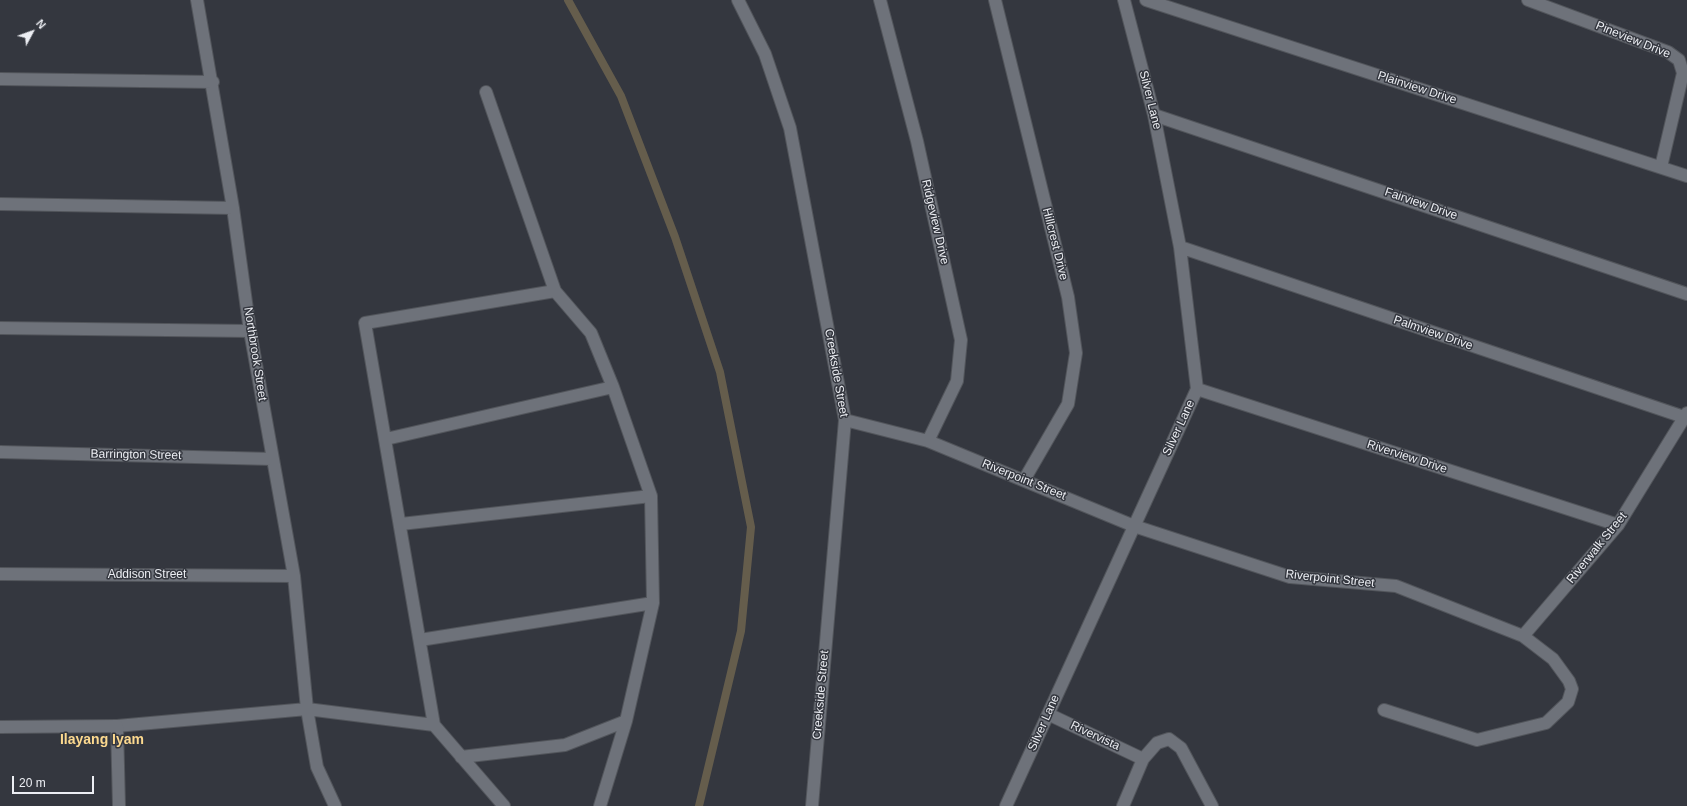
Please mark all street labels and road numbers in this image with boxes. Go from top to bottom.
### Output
street label: Pineview Drive [1594,18,1672,62]
street label: Plainview Drive [1376,68,1458,108]
street label: Silver Lane [1136,69,1164,131]
street label: Ridgeview Drive [918,178,952,266]
street label: Fairview Drive [1383,185,1459,223]
street label: Hillcrest Drive [1039,206,1071,282]
street label: Northbrook Street [240,306,270,402]
street label: Palmview Drive [1392,313,1474,353]
street label: Creekside Street [821,328,851,418]
street label: Silver Lane [1160,398,1198,458]
street label: Riverview Drive [1365,437,1449,477]
street label: Barrington Street [91,447,181,463]
street label: Riverpoint Street [980,457,1068,503]
street label: Riverwalk Street [1564,510,1630,586]
street label: Riverpoint Street [1285,567,1375,591]
street label: Addison Street [108,568,186,582]
street label: Creekside Street [810,650,832,740]
street label: Silver Lane [1025,693,1063,753]
street label: Rivervista [1068,718,1122,754]

